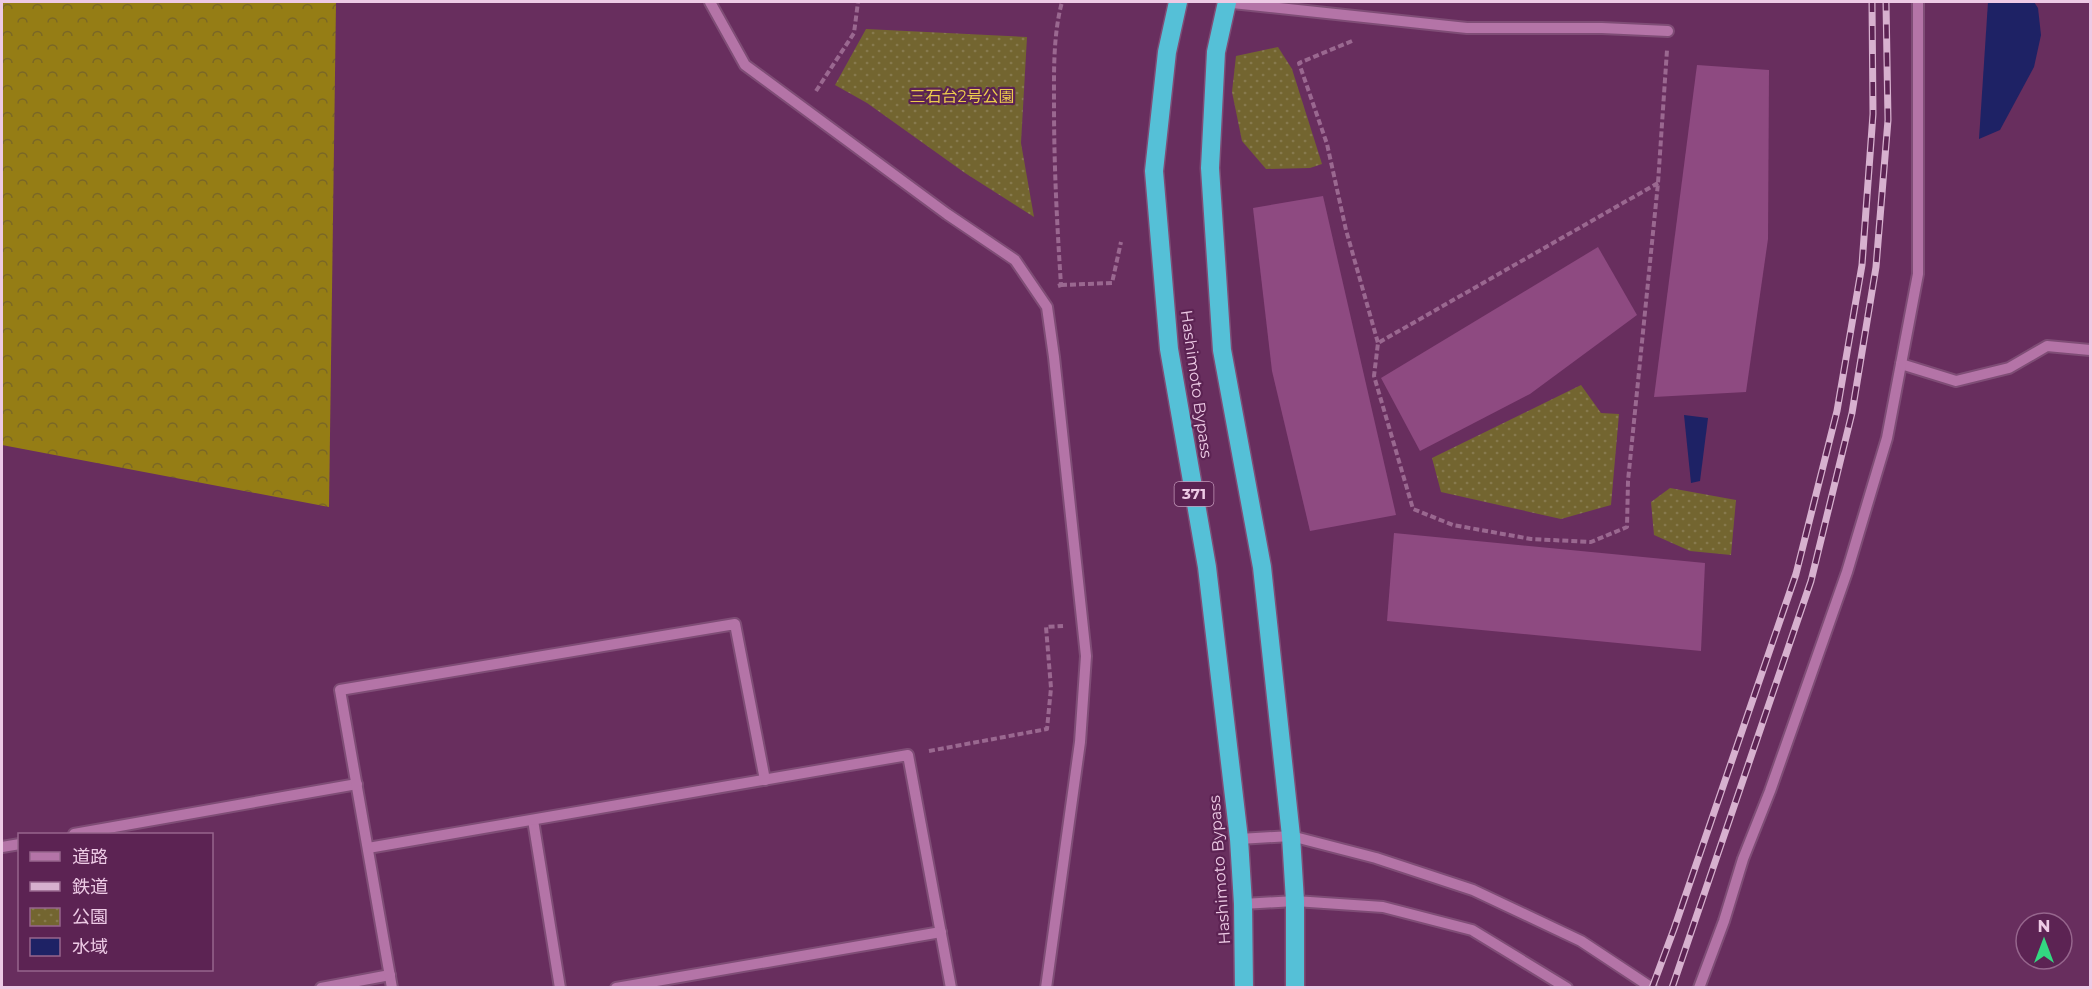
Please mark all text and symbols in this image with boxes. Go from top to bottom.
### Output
park label: 三石台2号公園 [909,87,1015,106]
street label: Hashimoto Bypass [1177,309,1216,460]
road number: 371 [1174,482,1214,506]
street label: Hashimoto Bypass [1205,795,1234,945]
legend [18,833,213,971]
text: 道路 [72,846,108,868]
text: 鉄道 [72,876,108,898]
text: 公園 [72,906,108,928]
north arrow [2014,911,2074,971]
text: N [2038,917,2050,936]
text: 水域 [72,936,108,958]

